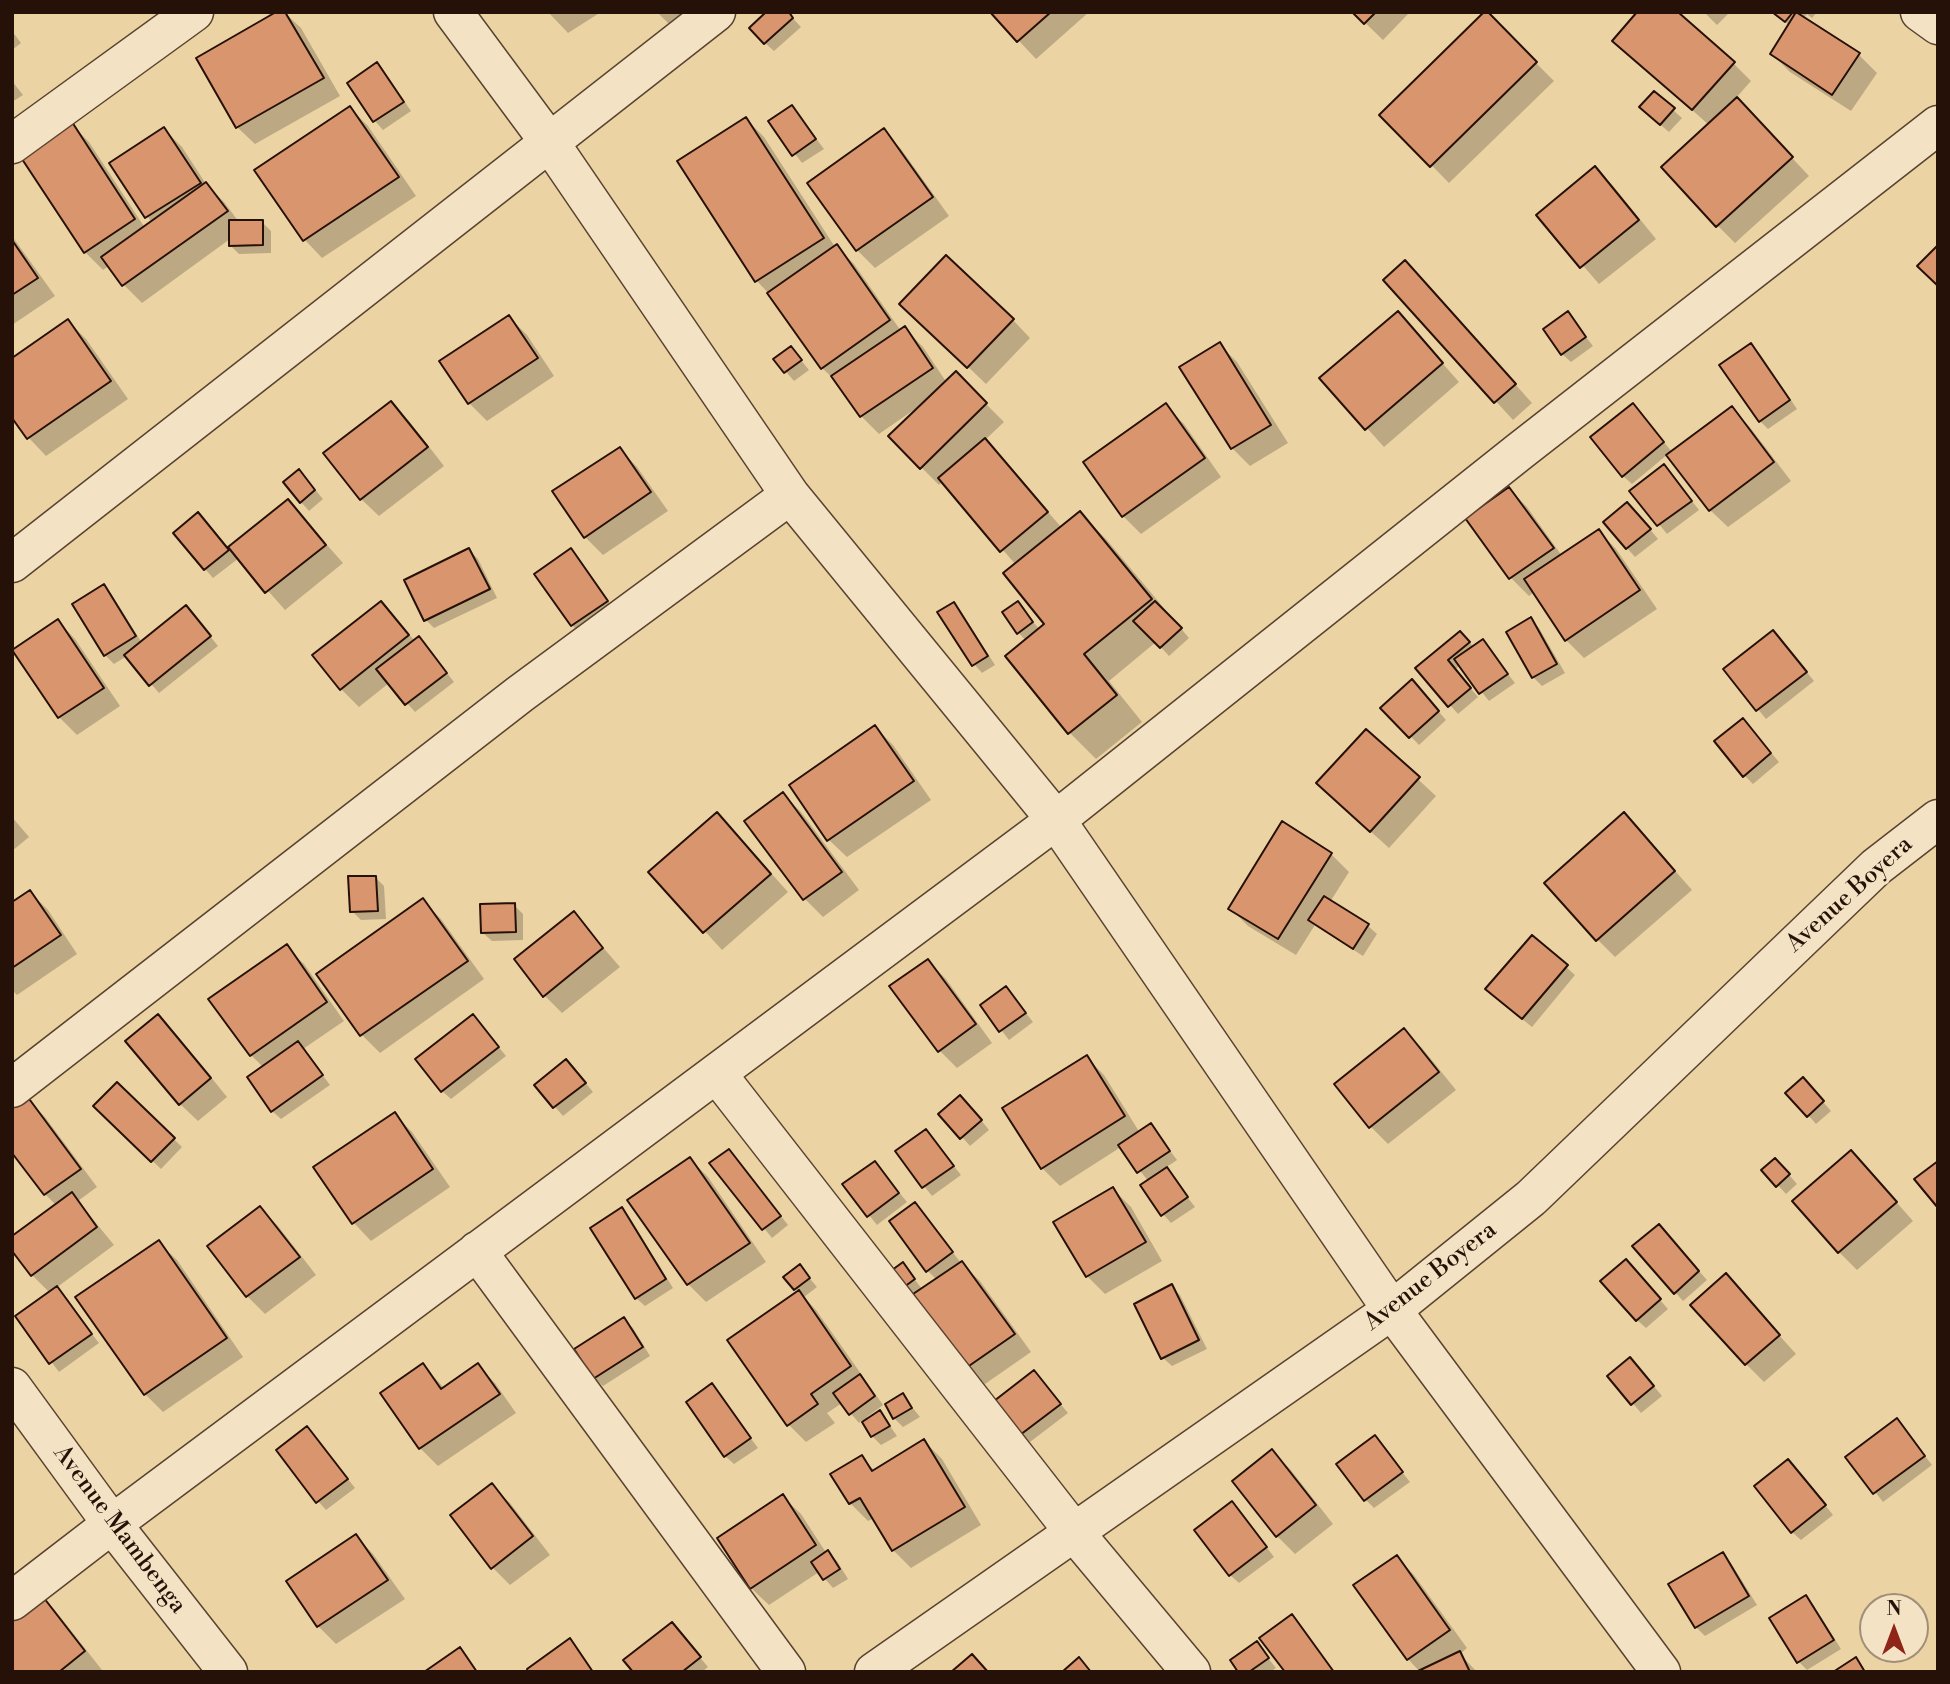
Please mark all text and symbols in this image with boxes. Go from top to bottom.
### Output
street label: Avenue Boyera [1781,831,1919,959]
street label: Avenue Boyera [1359,1216,1503,1338]
street label: Avenue Mambenga [46,1440,192,1620]
north arrow [1859,1593,1929,1663]
text: N [1886,1597,1902,1621]

